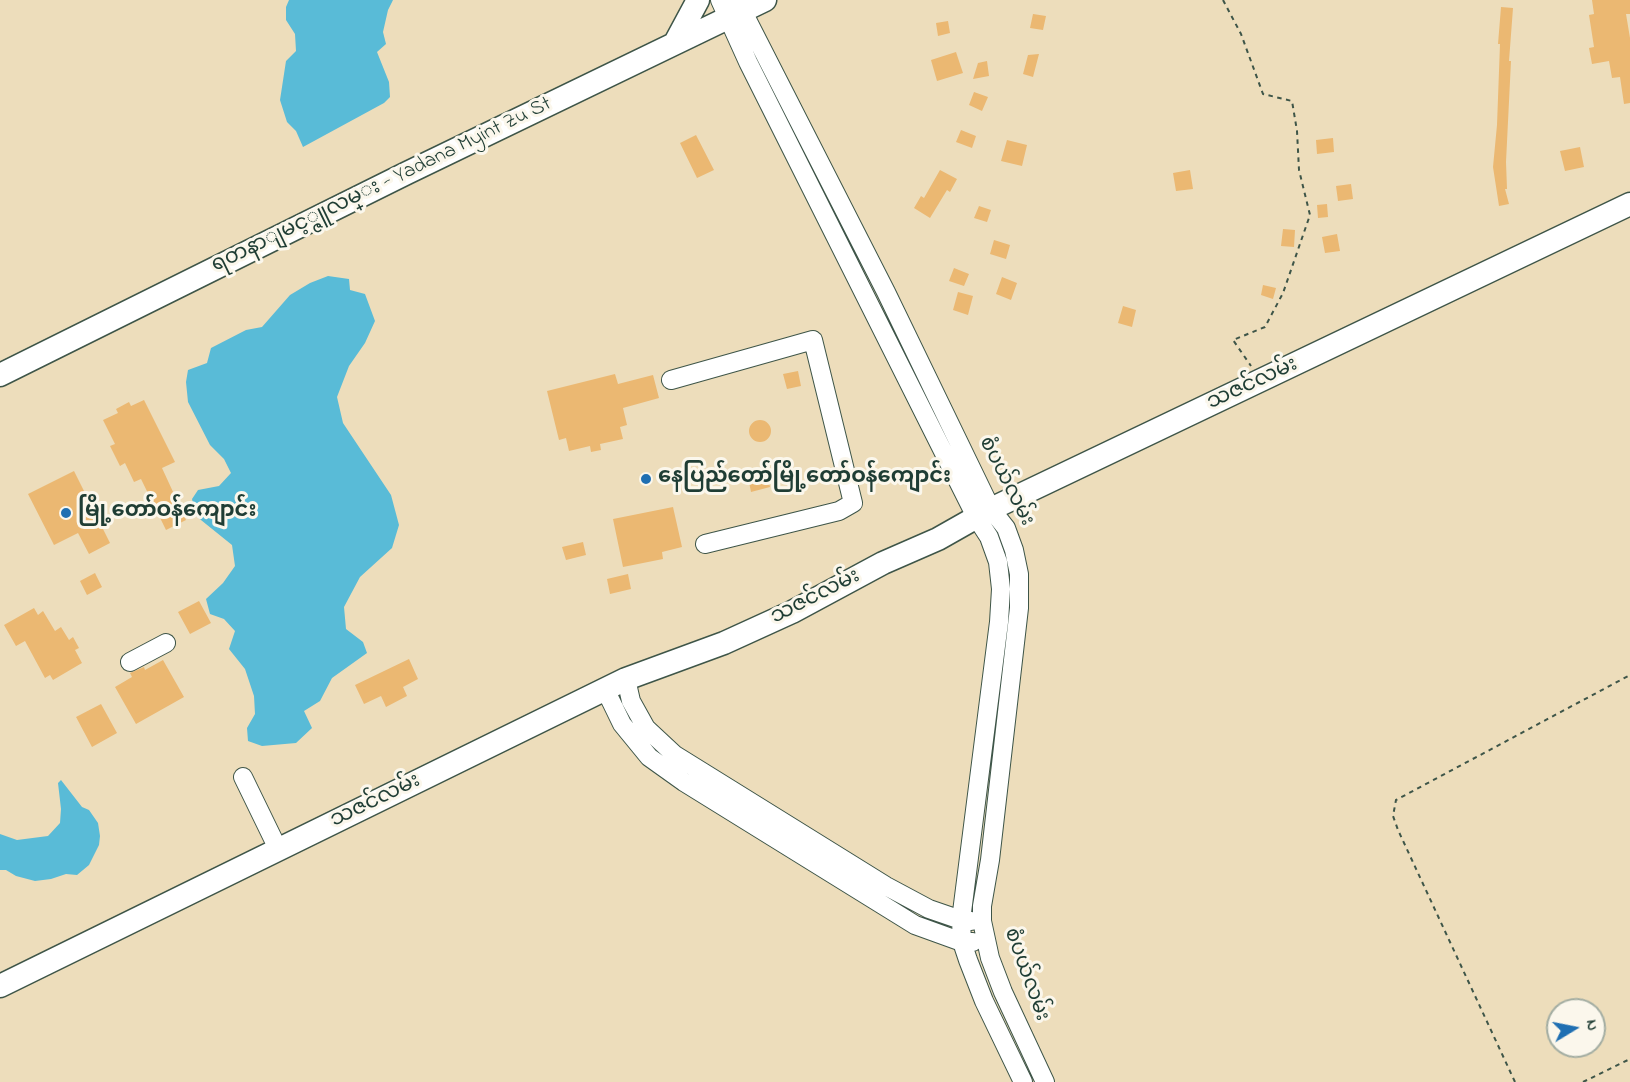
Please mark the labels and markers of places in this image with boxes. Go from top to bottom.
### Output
place label: နေပြည်တော်မြို့တော်ဝန်ကျောင်း [658,466,951,492]
marker: နေပြည်တော်မြို့တော်ဝန်ကျောင်း [639,472,653,486]
place label: မြို့တော်ဝန်ကျောင်း [78,500,257,526]
marker: မြို့တော်ဝန်ကျောင်း [59,506,73,520]

